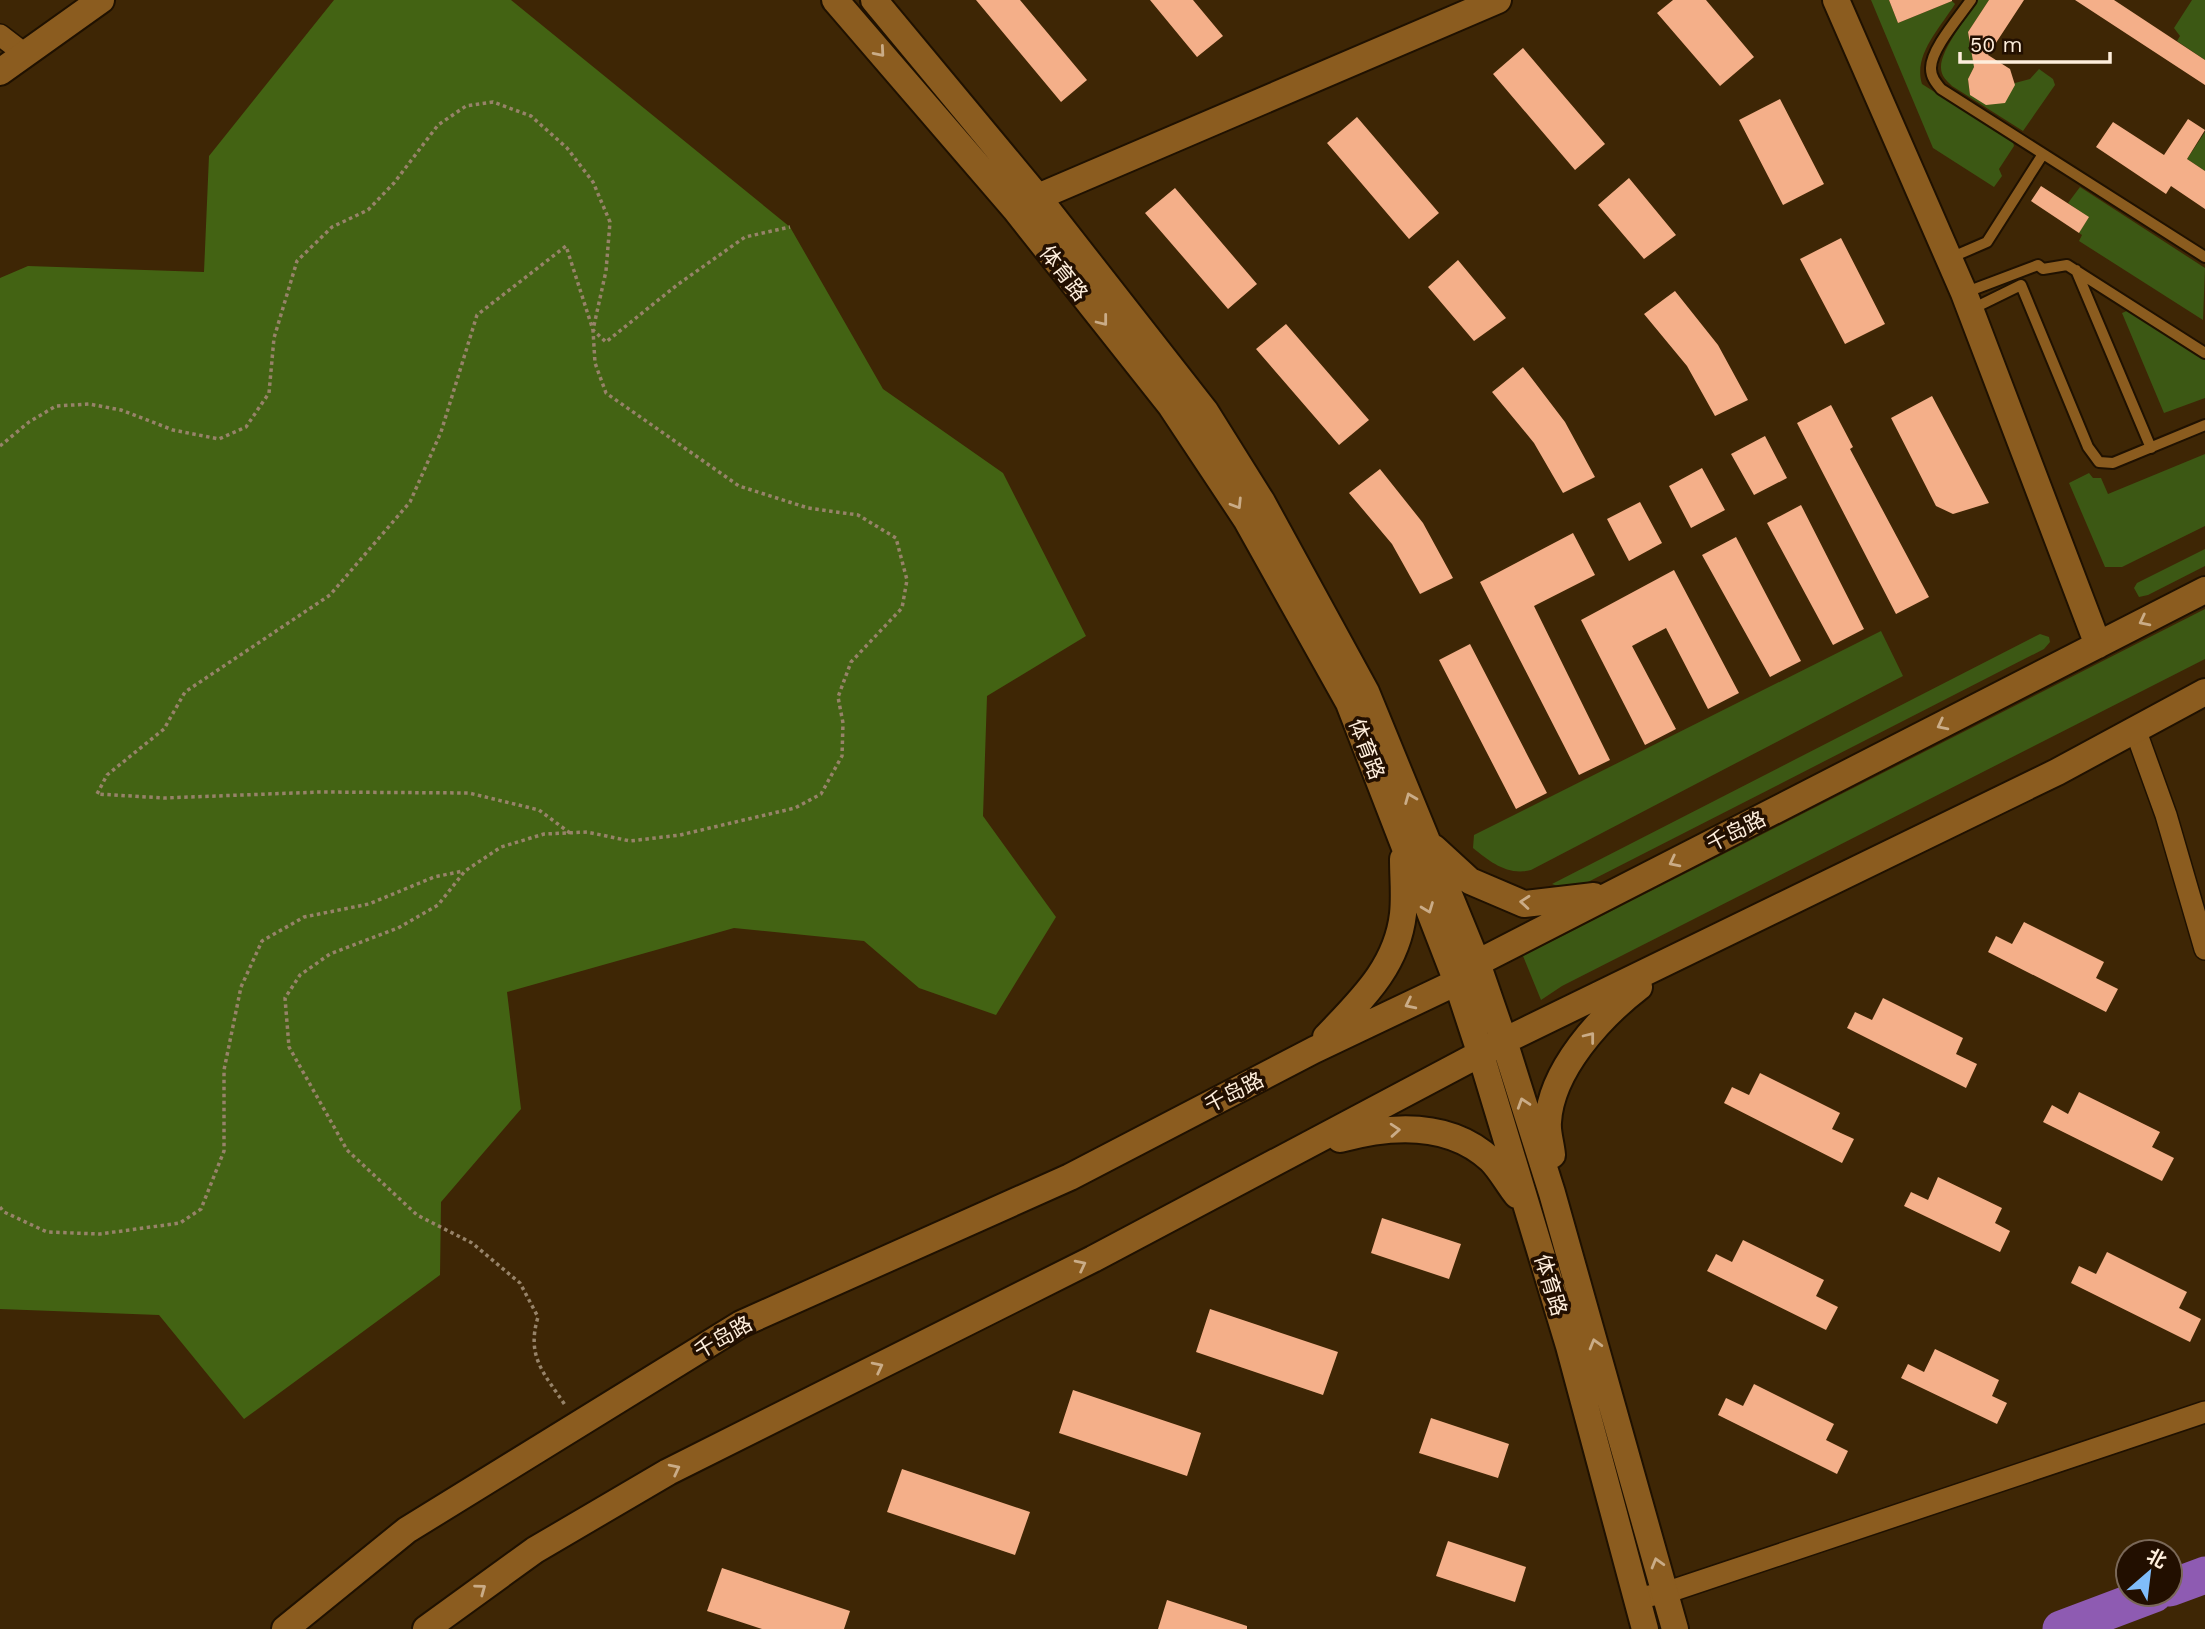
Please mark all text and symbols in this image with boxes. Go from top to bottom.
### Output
scale bar [1960,21,2110,65]
text: 50 m [1970,32,2022,57]
one-way arrow [872,43,884,56]
street label: 体育路 [1035,240,1093,306]
one-way arrow [1094,314,1107,326]
one-way arrow [1229,497,1242,510]
one-way arrow [2139,613,2152,626]
street label: 体育路 [1344,715,1390,783]
one-way arrow [1937,717,1949,731]
one-way arrow [1404,793,1418,805]
street label: 千岛路 [1702,806,1770,856]
one-way arrow [1669,854,1681,868]
one-way arrow [1519,895,1530,910]
one-way arrow [1420,902,1434,914]
one-way arrow [1405,996,1417,1010]
one-way arrow [1581,1032,1594,1044]
street label: 千岛路 [1200,1067,1268,1117]
one-way arrow [1517,1097,1532,1109]
one-way arrow [1390,1122,1401,1137]
street label: 体育路 [1530,1251,1572,1319]
one-way arrow [1074,1259,1086,1273]
street label: 千岛路 [689,1310,757,1364]
one-way arrow [1589,1338,1603,1350]
one-way arrow [871,1361,883,1375]
one-way arrow [667,1463,680,1477]
north arrow [2114,1538,2184,1608]
text: 北 [2143,1544,2171,1573]
one-way arrow [1651,1557,1665,1569]
one-way arrow [474,1584,486,1597]

